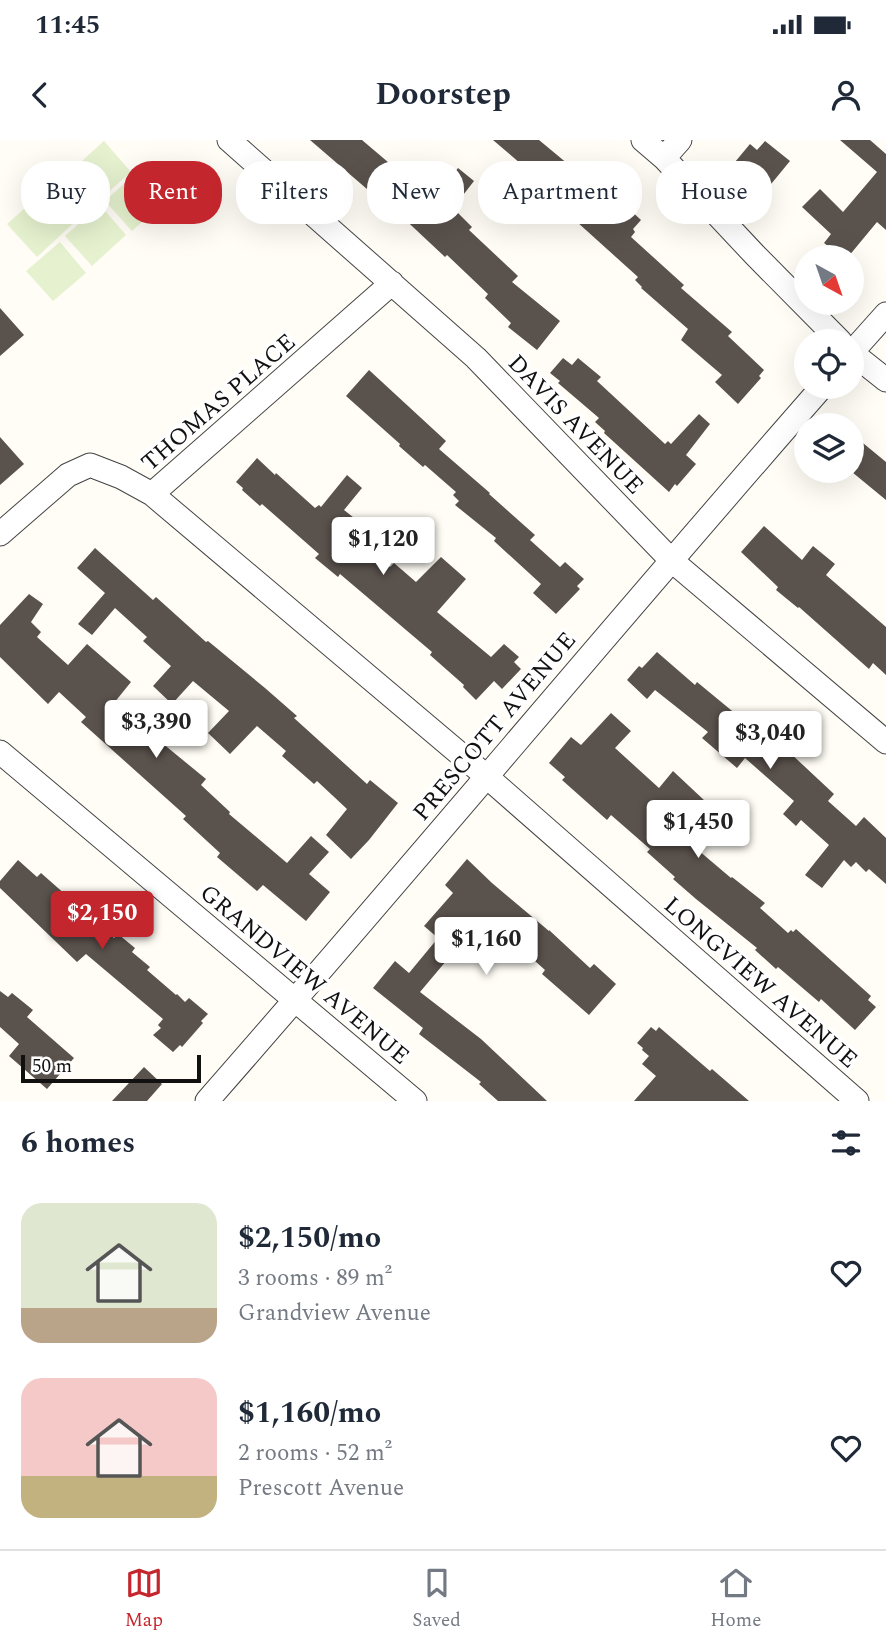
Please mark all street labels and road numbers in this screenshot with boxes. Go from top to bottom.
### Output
street label: THOMAS PLACE [133,325,304,480]
street label: DAVIS AVENUE [499,346,652,503]
street label: PRESCOTT AVENUE [404,624,585,829]
street label: GRANDVIEW AVENUE [191,876,417,1074]
street label: LONGVIEW AVENUE [655,888,865,1077]

